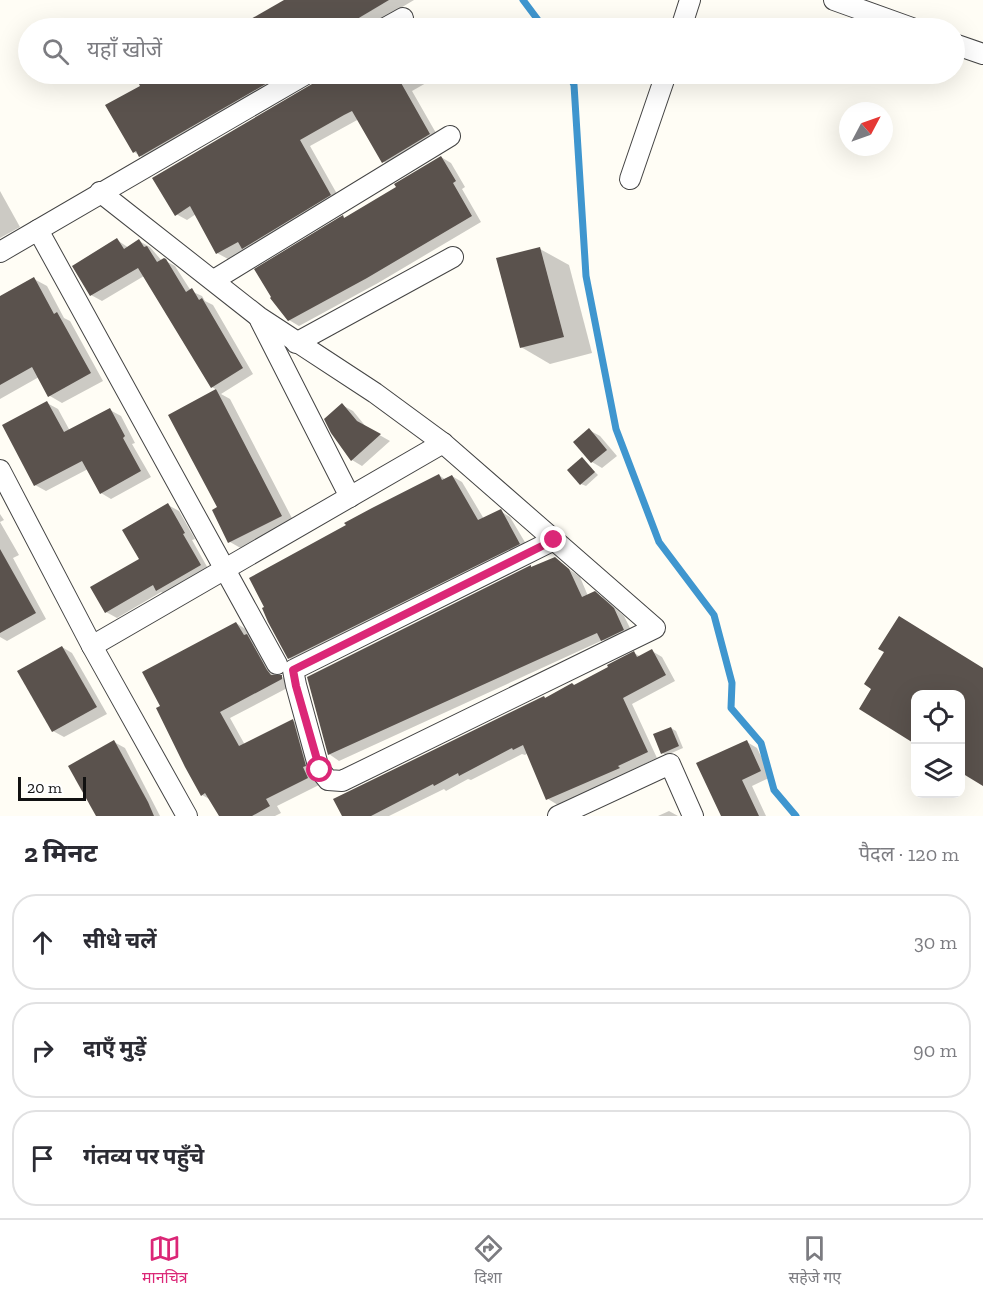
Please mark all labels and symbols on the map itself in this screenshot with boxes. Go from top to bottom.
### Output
north arrow [839,102,893,156]
route end [540,526,566,552]
route start [306,756,332,782]
scale bar [18,774,86,802]

